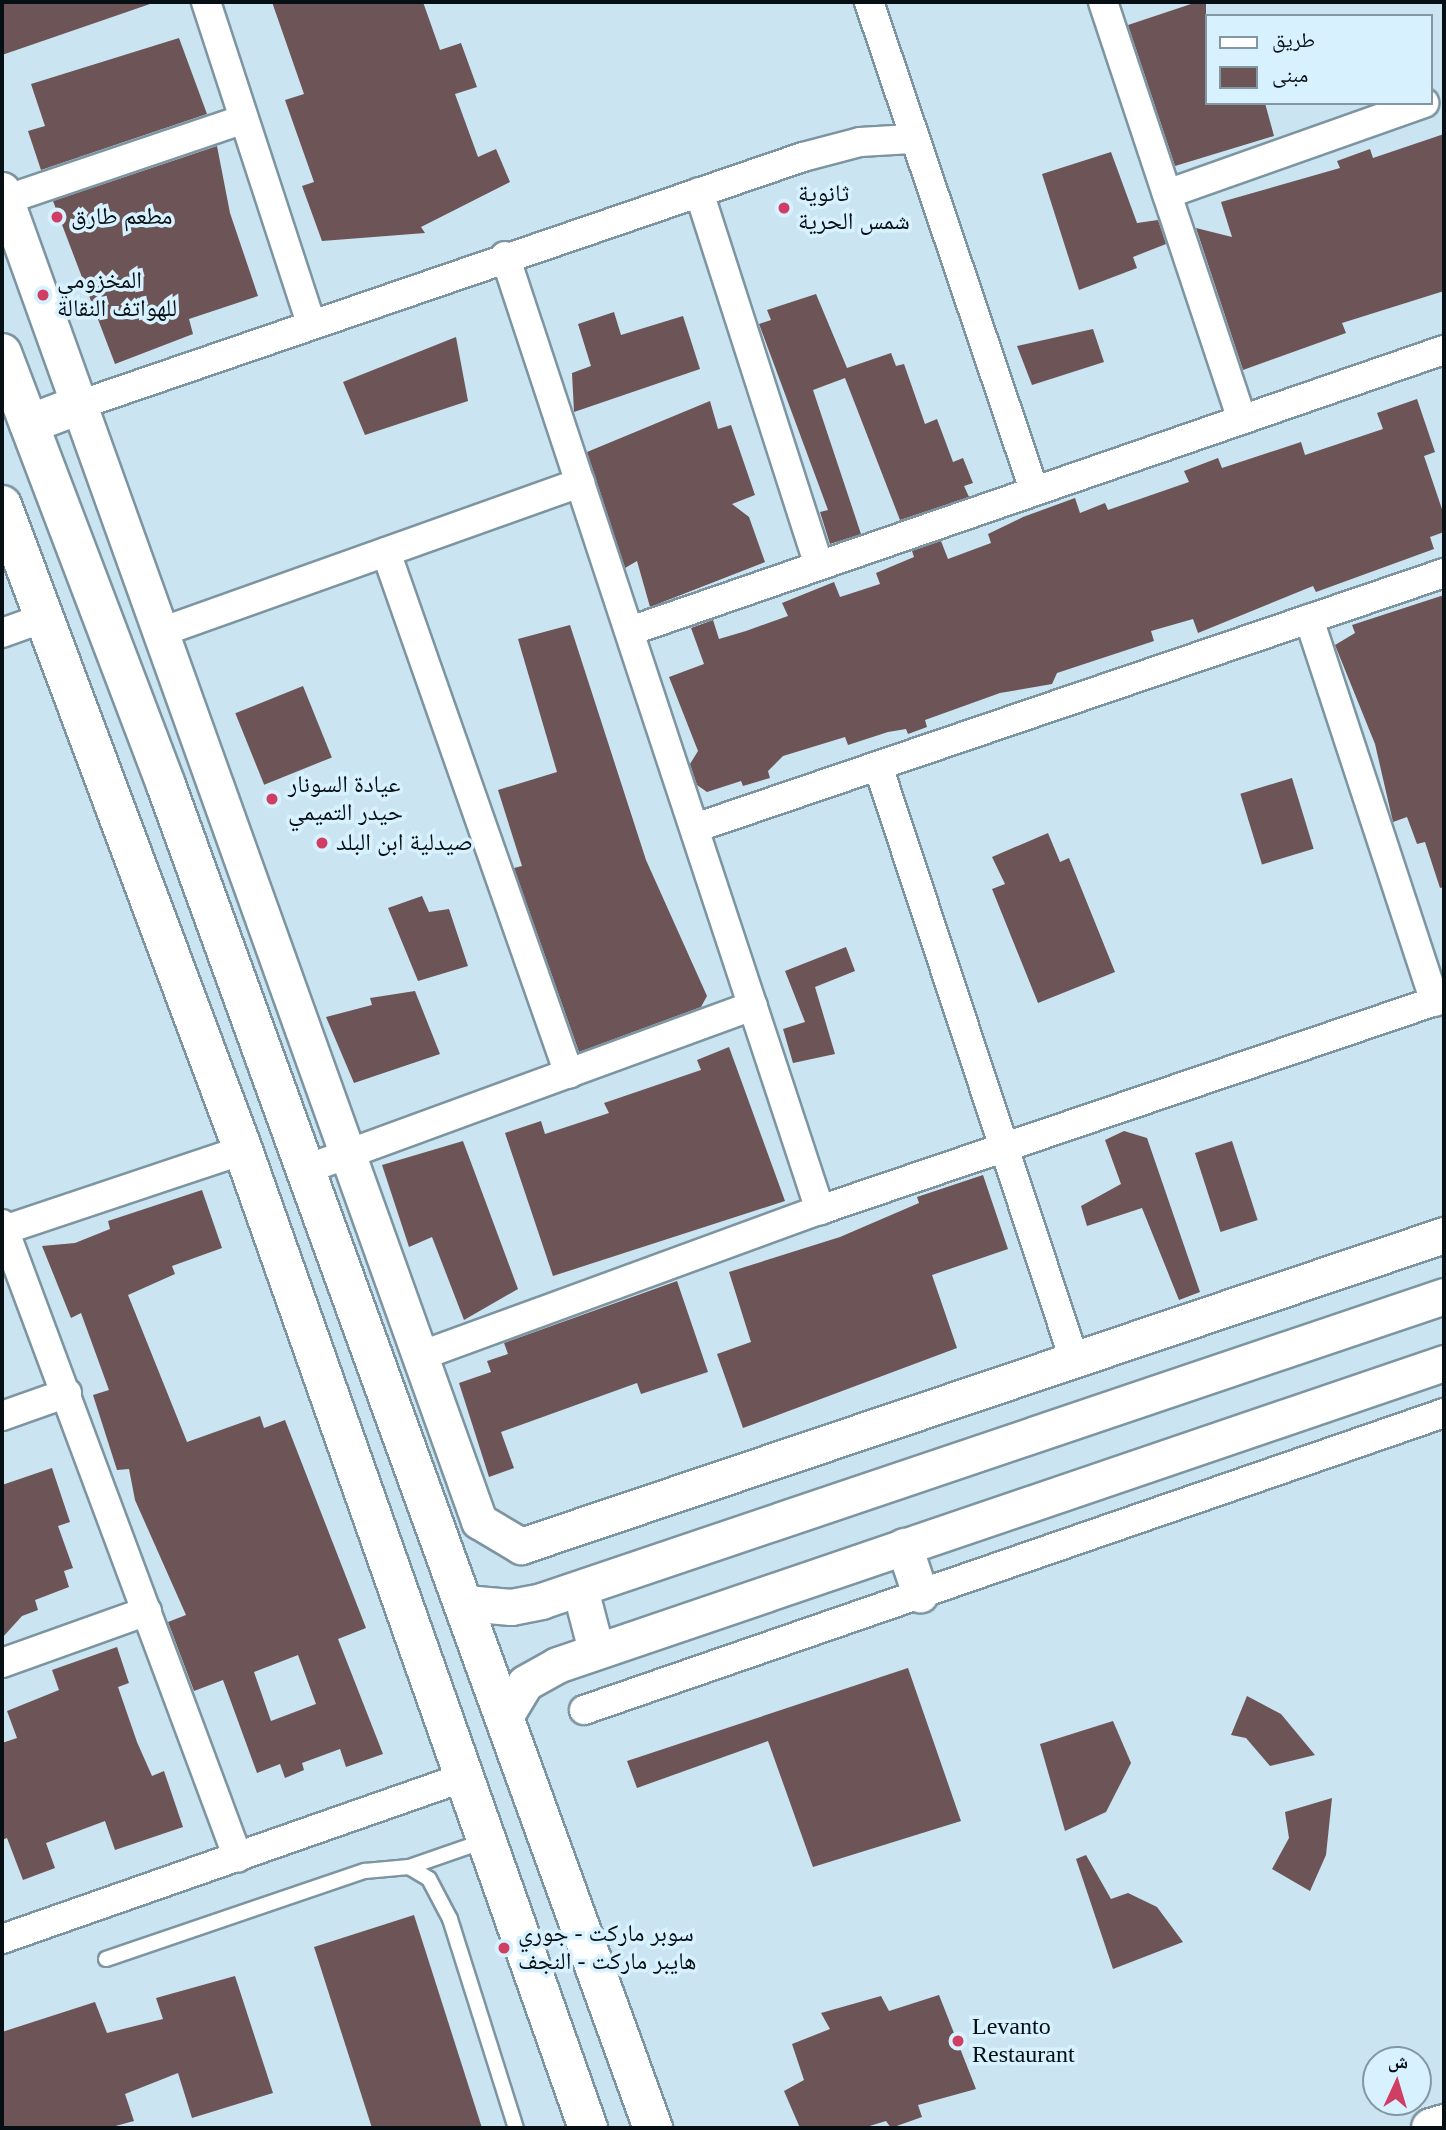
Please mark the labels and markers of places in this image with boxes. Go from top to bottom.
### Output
place label: ثانوية شمس الحرية [798,180,910,236]
marker: ثانوية شمس الحرية [776,200,792,216]
place label: مطعم طارق [71,203,172,231]
marker: مطعم طارق [49,209,65,225]
place label: المخزومي للهواتف النقالة [57,267,177,323]
marker: المخزومي للهواتف النقالة [35,287,51,303]
place label: عيادة السونار حيدر التميمي [288,771,403,827]
marker: عيادة السونار حيدر التميمي [262,789,282,809]
place label: صيدلية ابن البلد [336,829,473,857]
marker: صيدلية ابن البلد [314,835,330,851]
place label: سوبر ماركت - جوري هايبر ماركت - النجف [518,1920,696,1976]
marker: سوبر ماركت - جوري هايبر ماركت - النجف [496,1940,512,1956]
place label: Levanto Restaurant [972,2013,1075,2069]
marker: Levanto Restaurant [950,2033,966,2049]

